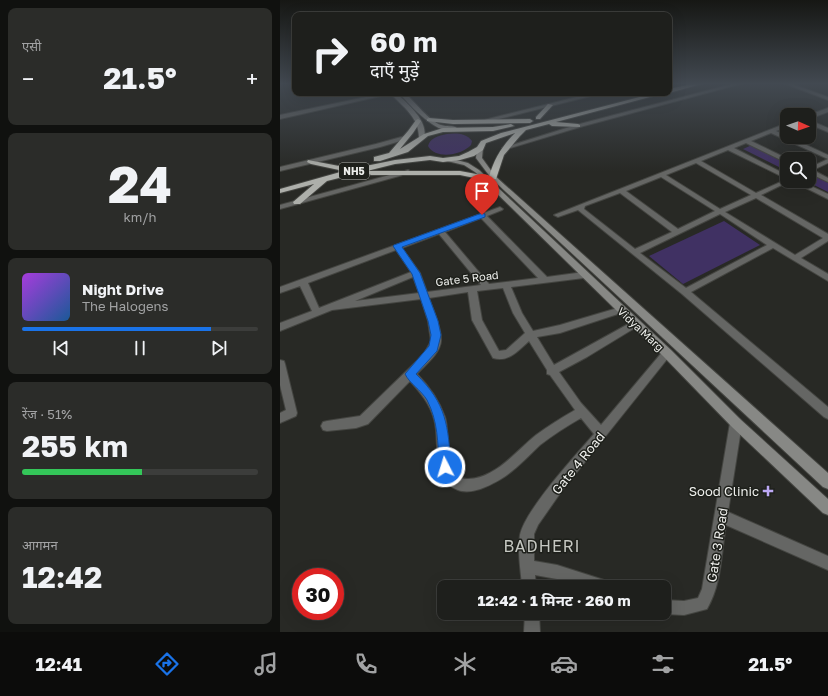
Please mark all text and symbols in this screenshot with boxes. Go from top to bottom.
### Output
text: 60 m [370,25,437,58]
icon: right [304,28,356,80]
text: एसी [22,38,41,54]
text: दाएँ मुड़ें [370,59,419,81]
text: 21.5° [103,60,177,96]
text: − [22,65,34,92]
text: + [246,65,258,92]
north arrow [780,108,816,144]
map controls [780,108,816,188]
text: 24 [108,152,172,214]
button: search [780,152,816,188]
road number: NH5 [339,163,369,179]
pin [465,174,499,215]
icon: arrive [471,180,493,202]
text: km/h [123,209,157,225]
street label: Gate 5 Road [435,268,499,288]
text: Night Drive [82,280,164,298]
text: The Halogens [82,298,168,314]
street label: Vidya Marg [615,304,667,354]
icon: previous [50,337,72,359]
icon: pause [129,337,151,359]
icon: next [208,337,230,359]
text: रेंज · 51% [22,406,72,422]
text: 255 km [22,428,128,464]
street label: Gate 4 Road [548,429,608,497]
position arrow [424,446,466,488]
place label: Sood Clinic [689,483,759,499]
marker: Sood Clinic [762,485,774,497]
street label: Gate 3 Road [703,507,731,583]
district label: BADHERI [503,536,581,556]
text: आगमन [22,537,58,553]
text: 12:42 [22,559,102,595]
speed limit sign: 30 [292,568,344,620]
text: 12:42 · 1 मिनट · 260 m [477,591,631,609]
icon: directions [153,650,181,678]
icon: music [252,650,280,678]
icon: phone [352,650,380,678]
icon: climate [451,650,479,678]
icon: car [550,650,578,678]
icon: filters [649,650,677,678]
text: 12:41 [36,653,82,675]
text: 21.5° [748,653,792,675]

